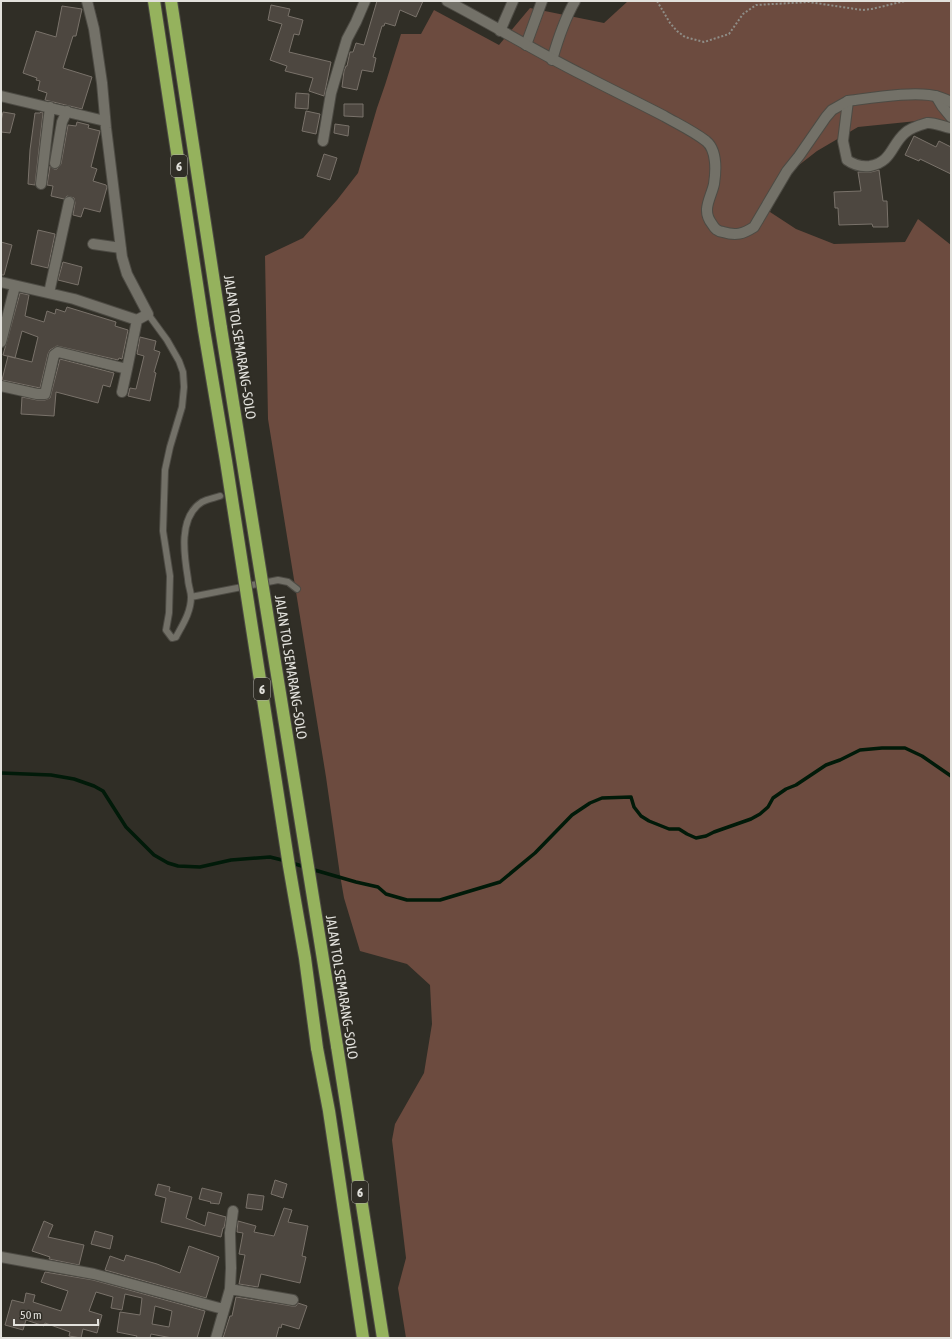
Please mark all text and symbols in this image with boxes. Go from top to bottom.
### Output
road number: 6 [171,155,187,177]
street label: JALAN TOL SEMARANG–SOLO [221,274,259,420]
street label: JALAN TOL SEMARANG–SOLO [272,594,310,740]
road number: 6 [254,678,270,700]
street label: JALAN TOL SEMARANG–SOLO [323,914,361,1060]
road number: 6 [352,1181,368,1203]
scale bar [14,1301,98,1327]
text: 50 m [20,1308,42,1322]

